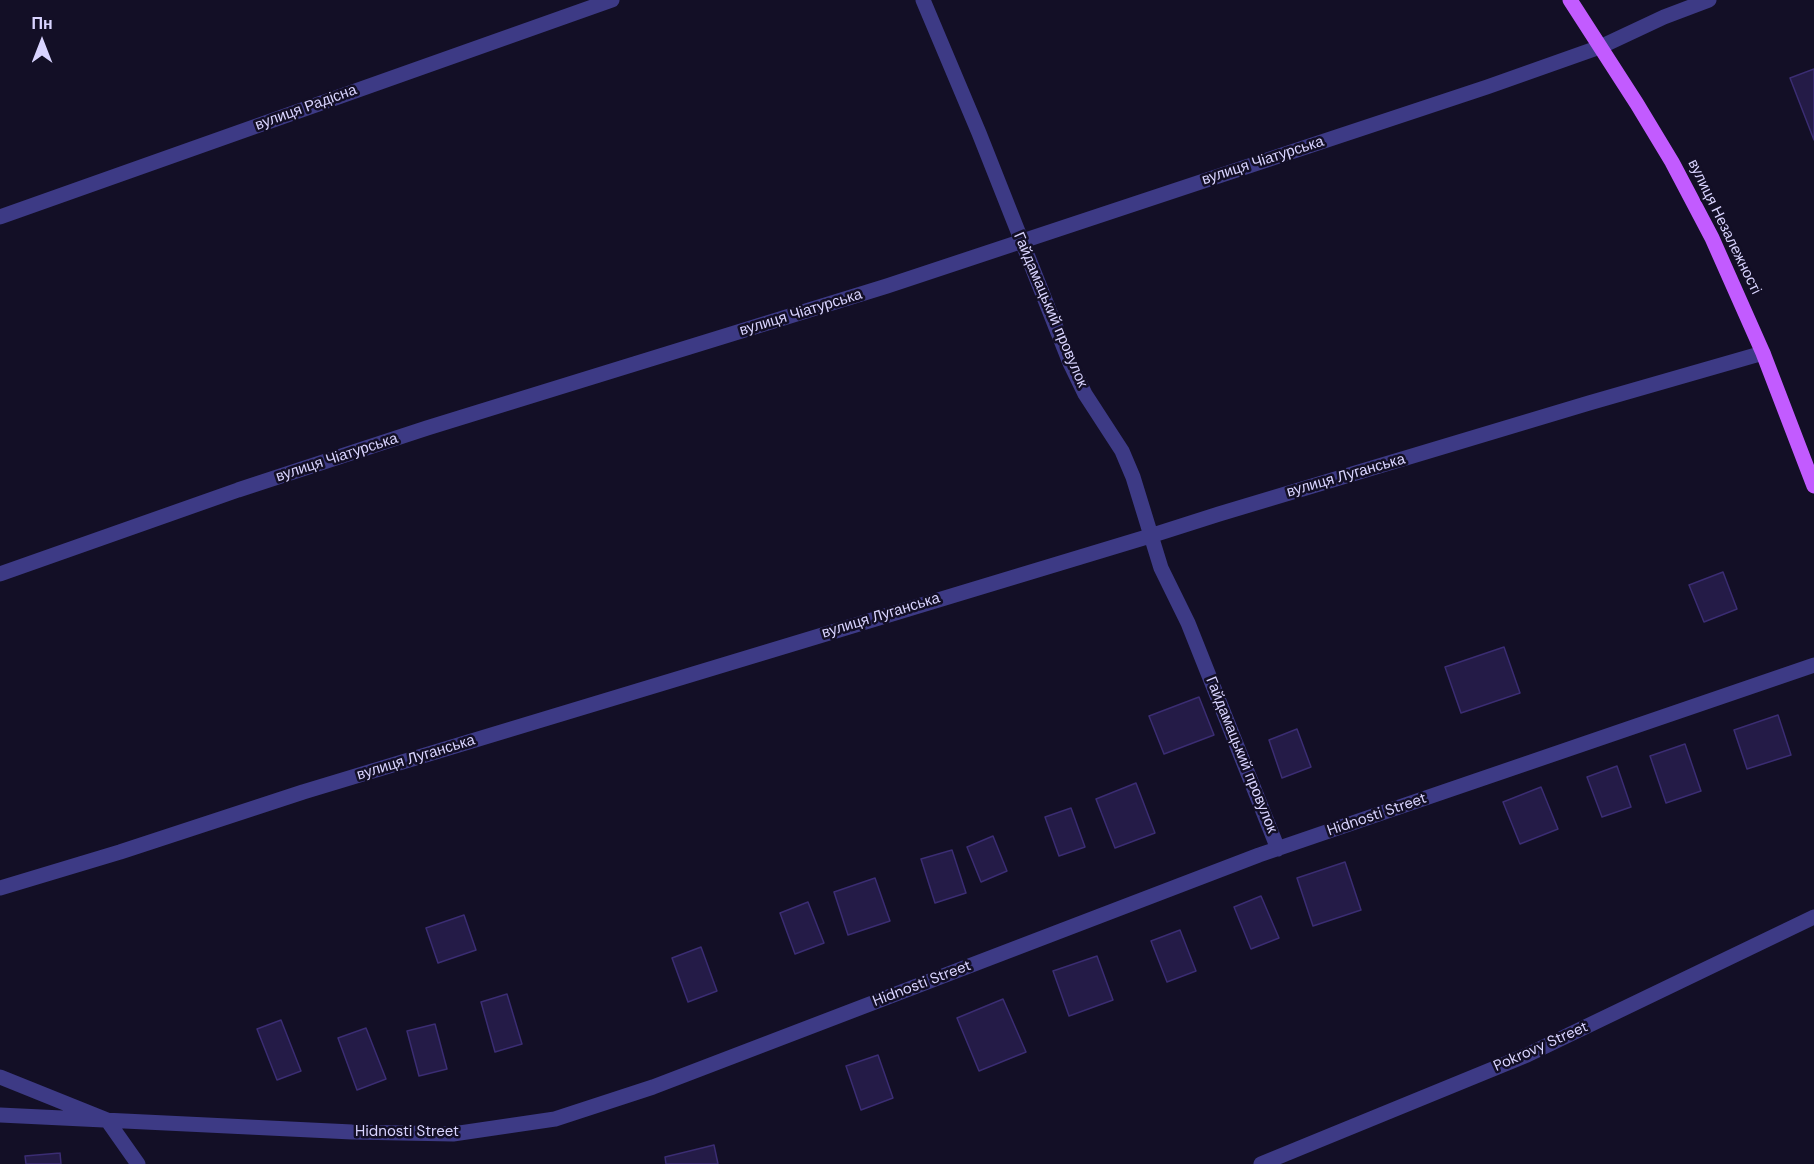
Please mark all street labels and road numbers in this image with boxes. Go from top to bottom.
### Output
street label: вулиця Радісна [253,81,359,135]
street label: вулиця Чіатурська [1200,133,1326,189]
street label: вулиця Незалежності [1683,157,1765,297]
street label: Гайдамацький провулок [1009,230,1091,390]
street label: вулиця Чіатурська [738,286,864,340]
street label: вулиця Чіатурська [274,430,400,486]
street label: вулиця Луганська [1285,450,1407,502]
street label: вулиця Луганська [820,589,942,643]
street label: Гайдамацький провулок [1201,674,1281,836]
street label: вулиця Луганська [355,731,477,785]
street label: Hidnosti Street [1325,790,1429,840]
street label: Hidnosti Street [870,957,974,1011]
street label: Pokrovy Street [1491,1018,1591,1076]
street label: Hidnosti Street [355,1123,459,1141]

